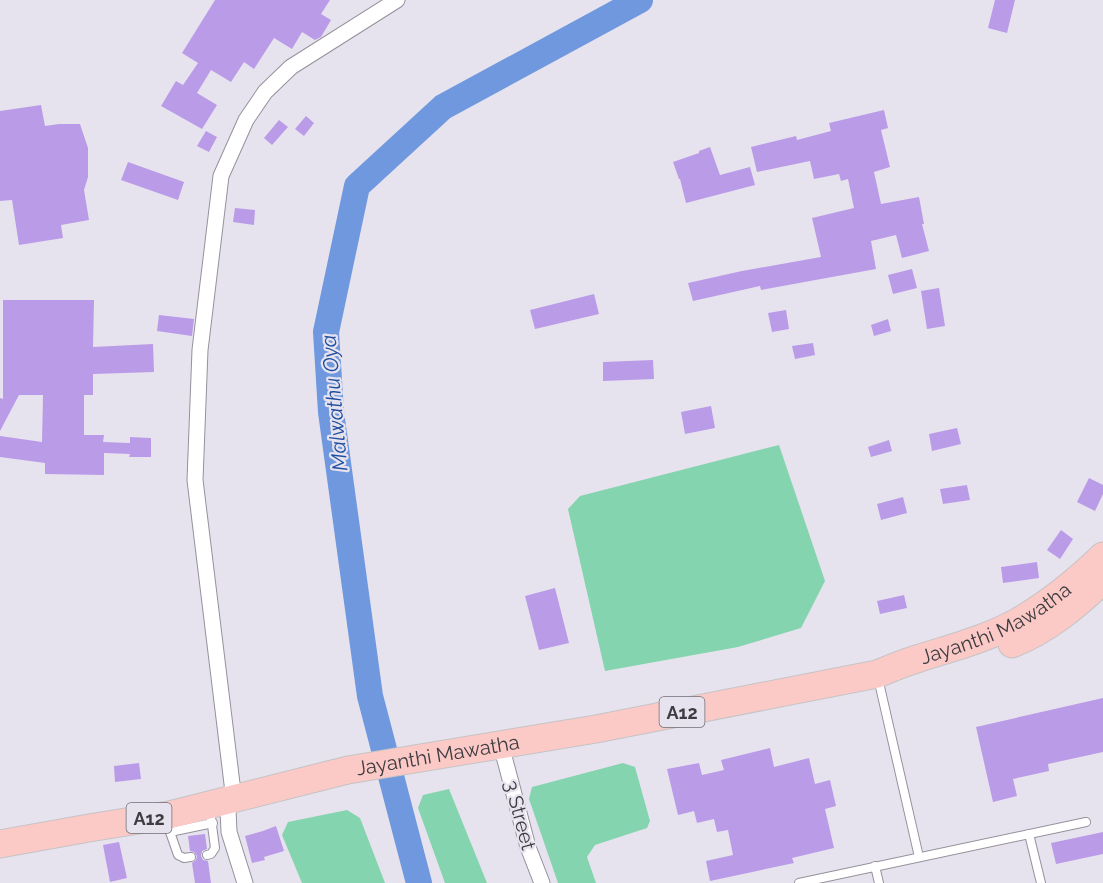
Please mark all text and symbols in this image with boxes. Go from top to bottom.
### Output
water label: Malwathu Oya [316,334,352,472]
street label: Jayanthi Mawatha [917,577,1076,669]
road number: A12 [660,697,704,727]
street label: Jayanthi Mawatha [354,730,521,780]
street label: 3 Street [499,777,541,853]
road number: A12 [126,803,172,833]

